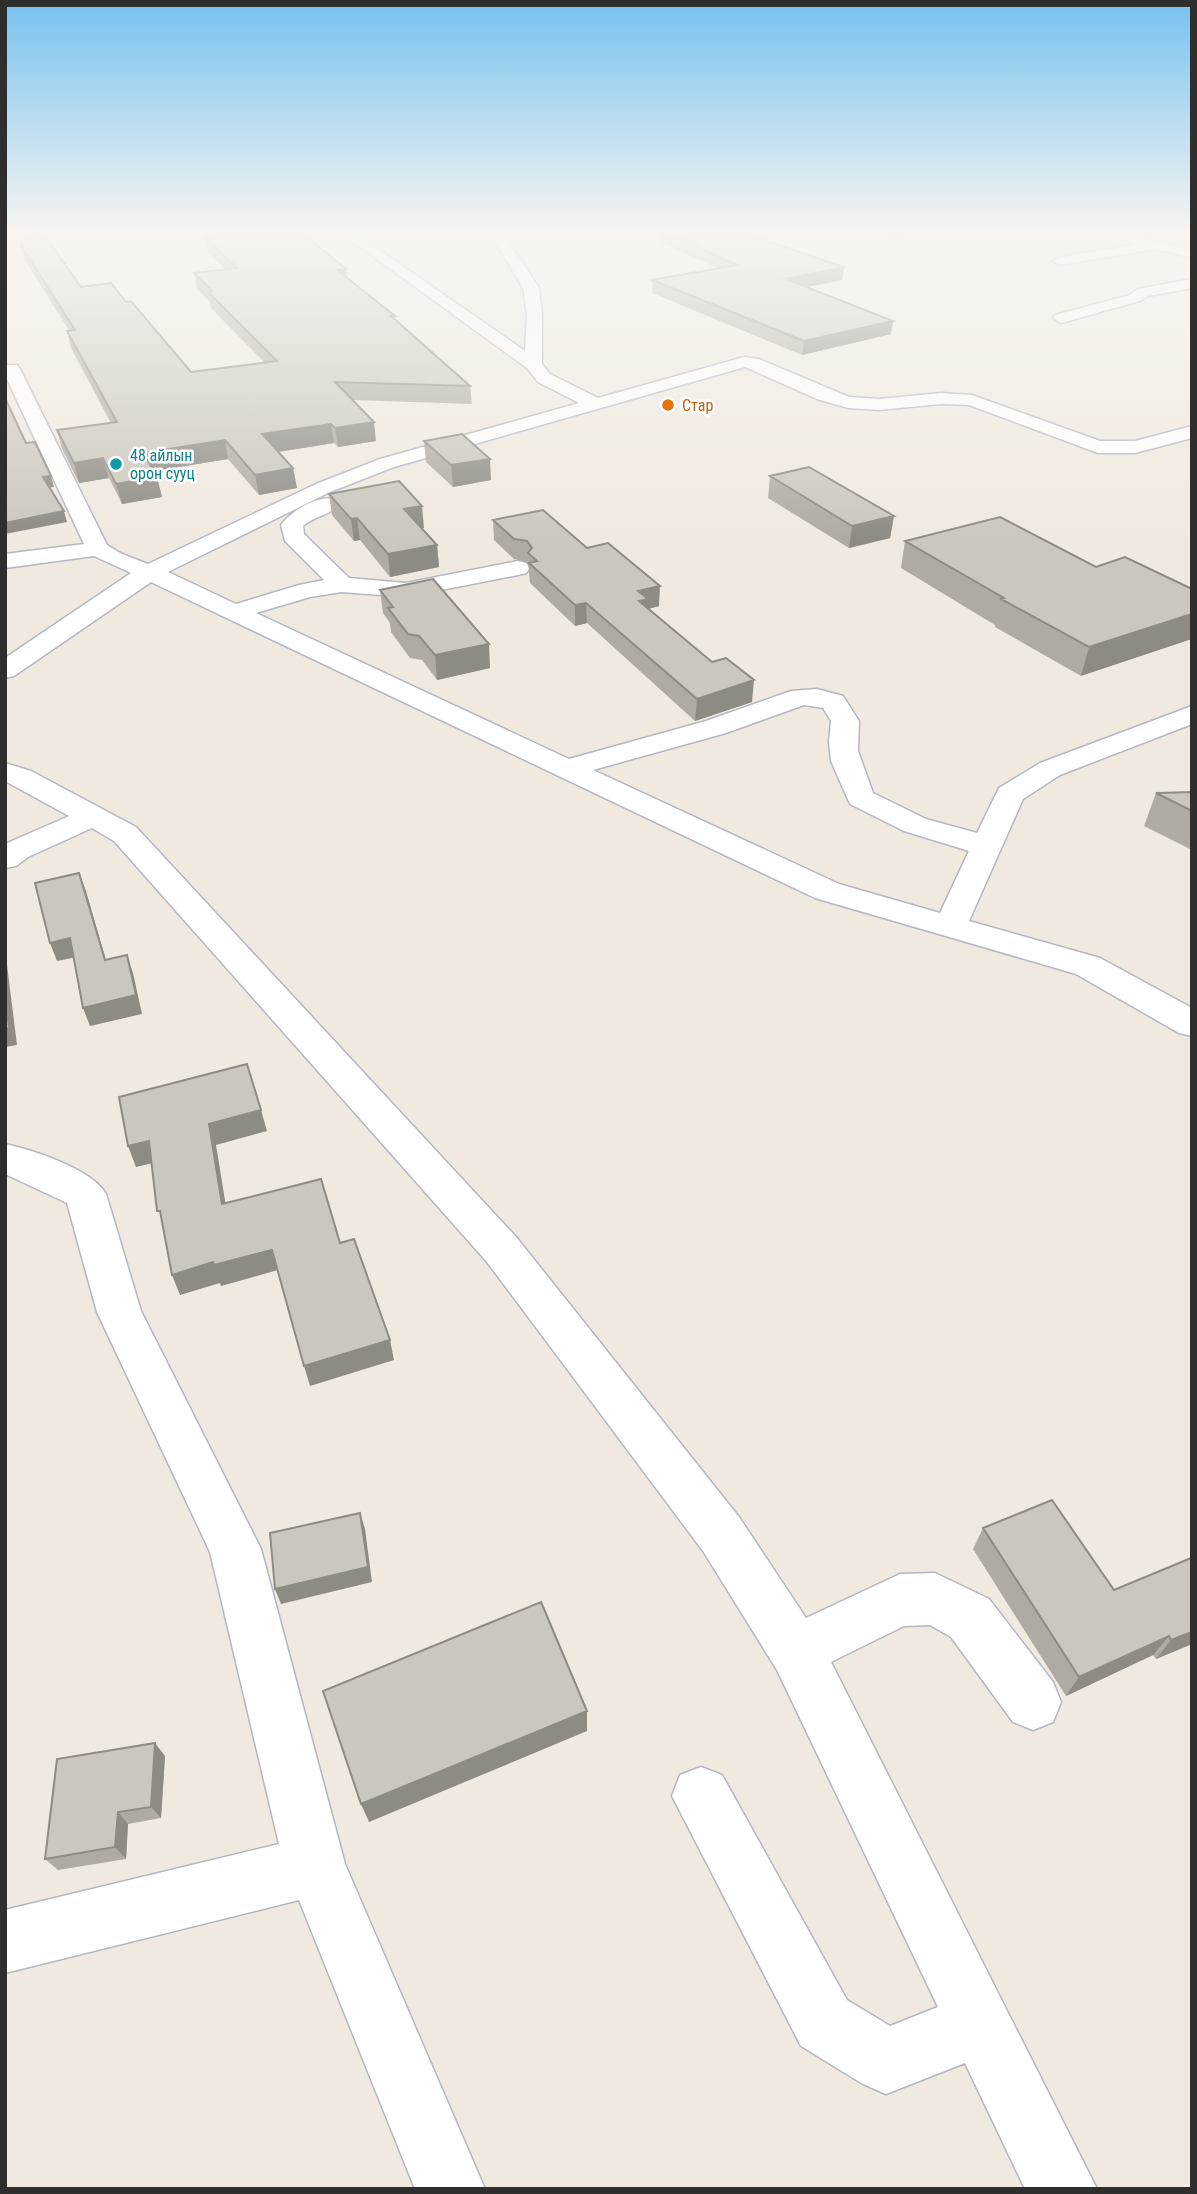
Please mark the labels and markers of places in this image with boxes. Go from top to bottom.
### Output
place label: Стар [682,396,713,415]
marker: Стар [660,397,676,413]
place label: 48 айлын орон сууц [130,446,195,483]
marker: 48 айлын орон сууц [108,456,124,472]

